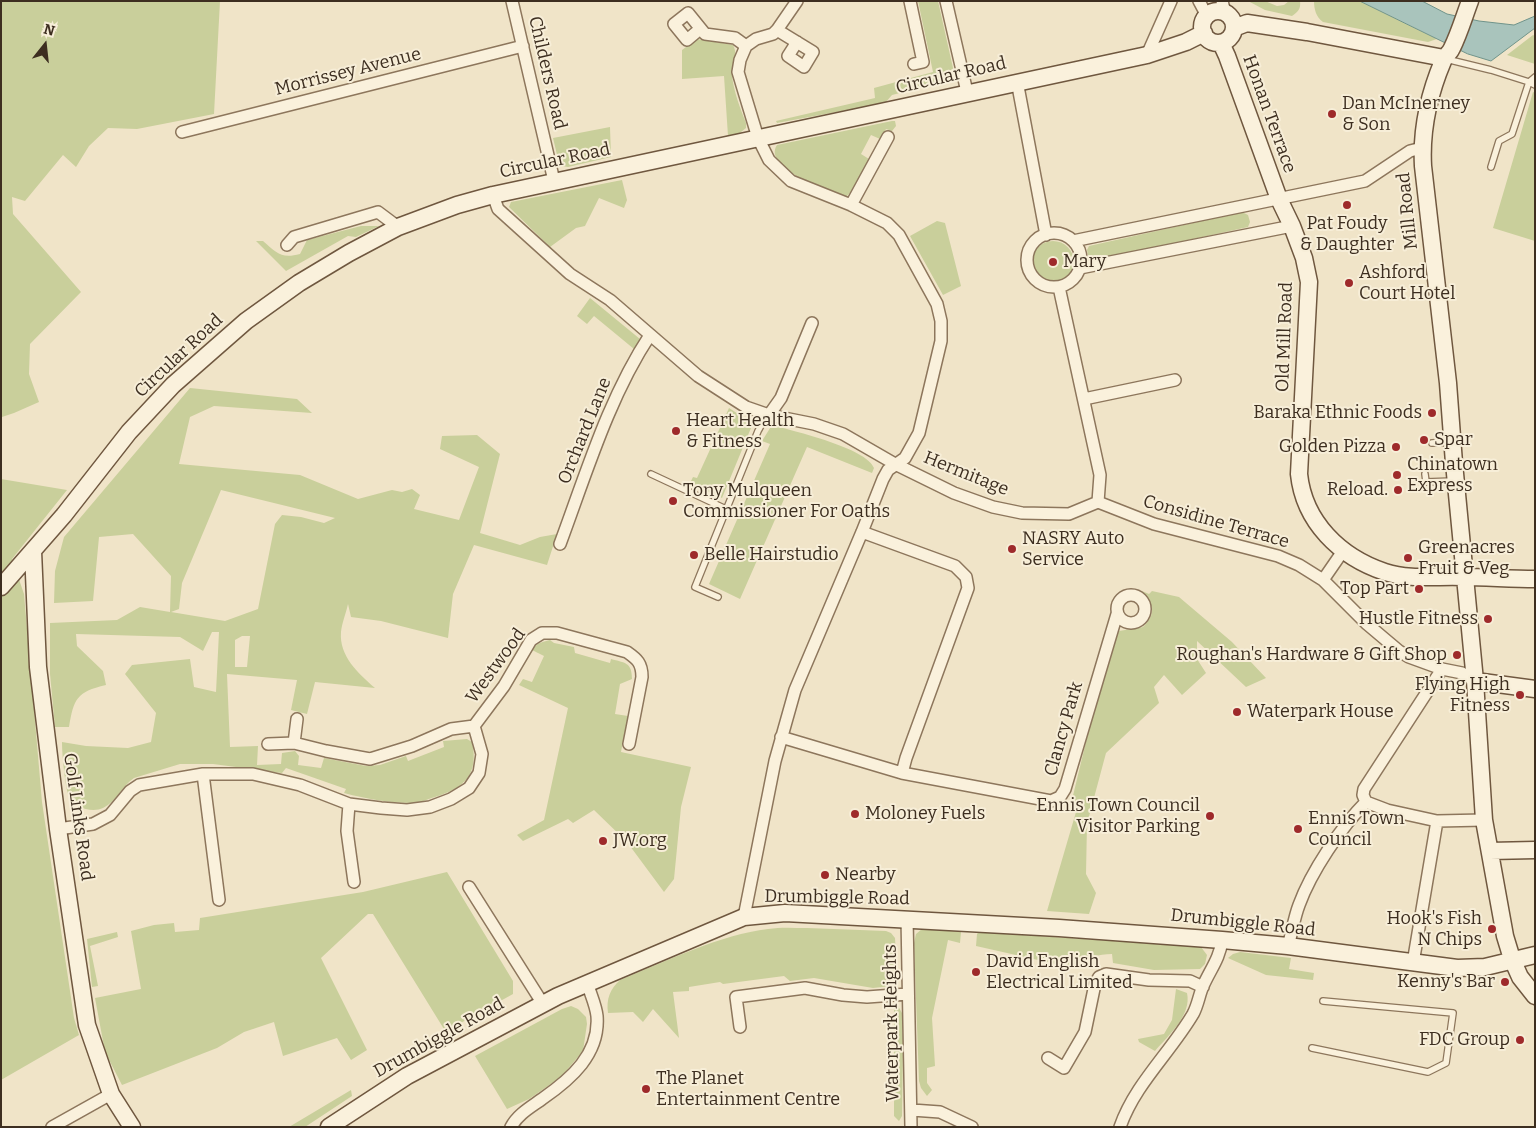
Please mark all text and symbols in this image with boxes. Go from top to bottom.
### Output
street label: Childers Road [523,14,571,132]
north arrow [20,20,70,70]
text: N [42,20,57,40]
street label: Morrissey Avenue [273,43,423,101]
street label: Honan Terrace [1238,52,1300,176]
street label: Circular Road [894,53,1008,99]
place label: Dan McInerney & Son [1342,93,1470,136]
marker: Dan McInerney & Son [1326,108,1338,120]
street label: Circular Road [498,139,612,183]
street label: Mill Road [1393,171,1423,251]
marker: Pat Foudy & Daughter [1341,199,1353,211]
place label: Pat Foudy & Daughter [1300,213,1394,255]
place label: Mary [1063,251,1106,273]
marker: Mary [1047,256,1059,268]
place label: Ashford Court Hotel [1359,262,1455,304]
marker: Ashford Court Hotel [1343,277,1355,289]
street label: Old Mill Road [1272,281,1298,393]
street label: Circular Road [130,310,228,402]
street label: Orchard Lane [554,374,616,488]
place label: Baraka Ethnic Foods [1253,402,1422,424]
marker: Baraka Ethnic Foods [1426,407,1438,419]
place label: Heart Health & Fitness [686,410,794,452]
marker: Heart Health & Fitness [670,425,682,437]
place label: Spar [1434,429,1473,451]
marker: Spar [1418,434,1430,446]
place label: Golden Pizza [1279,436,1386,458]
marker: Golden Pizza [1390,441,1402,453]
street label: Hermitage [920,447,1012,501]
place label: Chinatown Express [1407,454,1498,496]
marker: Chinatown Express [1391,469,1403,481]
place label: Reload. [1327,479,1388,501]
place label: Tony Mulqueen Commissioner For Oaths [683,480,890,522]
marker: Reload. [1392,484,1404,496]
street label: Considine Terrace [1141,491,1291,553]
marker: Tony Mulqueen Commissioner For Oaths [667,495,679,507]
place label: NASRY Auto Service [1022,528,1124,570]
place label: Greenacres Fruit & Veg [1418,537,1515,580]
marker: NASRY Auto Service [1006,543,1018,555]
place label: Belle Hairstudio [704,544,839,566]
marker: Belle Hairstudio [688,549,700,561]
marker: Greenacres Fruit & Veg [1402,552,1414,564]
place label: Top Part [1340,578,1409,600]
marker: Top Part [1413,583,1425,595]
place label: Hustle Fitness [1359,608,1478,630]
marker: Hustle Fitness [1482,613,1494,625]
street label: Westwood [462,624,530,708]
place label: Roughan's Hardware & Gift Shop [1176,644,1447,666]
marker: Roughan's Hardware & Gift Shop [1451,649,1463,661]
place label: Flying High Fitness [1415,674,1510,716]
street label: Clancy Park [1040,679,1088,779]
marker: Flying High Fitness [1514,689,1526,701]
place label: Waterpark House [1247,701,1394,723]
marker: Waterpark House [1231,706,1243,718]
street label: Golf Links Road [58,752,98,882]
place label: Ennis Town Council Visitor Parking [1036,795,1200,838]
place label: Moloney Fuels [865,803,985,825]
marker: Moloney Fuels [849,808,861,820]
place label: Ennis Town Council [1308,808,1405,851]
marker: Ennis Town Council Visitor Parking [1204,810,1216,822]
marker: Ennis Town Council [1292,823,1304,835]
place label: JW.org [613,830,667,852]
marker: JW.org [597,835,609,847]
place label: Nearby [835,864,896,886]
marker: Nearby [819,869,831,881]
street label: Drumbiggle Road [764,886,910,910]
street label: Drumbiggle Road [1169,905,1317,941]
place label: Hook's Fish N Chips [1387,908,1482,951]
marker: Hook's Fish N Chips [1486,923,1498,935]
street label: Waterpark Heights [880,944,904,1102]
place label: David English Electrical Limited [986,951,1133,994]
marker: David English Electrical Limited [970,966,982,978]
place label: Kenny's Bar [1397,971,1495,993]
marker: Kenny's Bar [1499,976,1511,988]
street label: Drumbiggle Road [370,993,508,1083]
place label: FDC Group [1419,1029,1510,1051]
marker: FDC Group [1514,1034,1526,1046]
place label: The Planet Entertainment Centre [656,1068,840,1110]
marker: The Planet Entertainment Centre [640,1083,652,1095]

